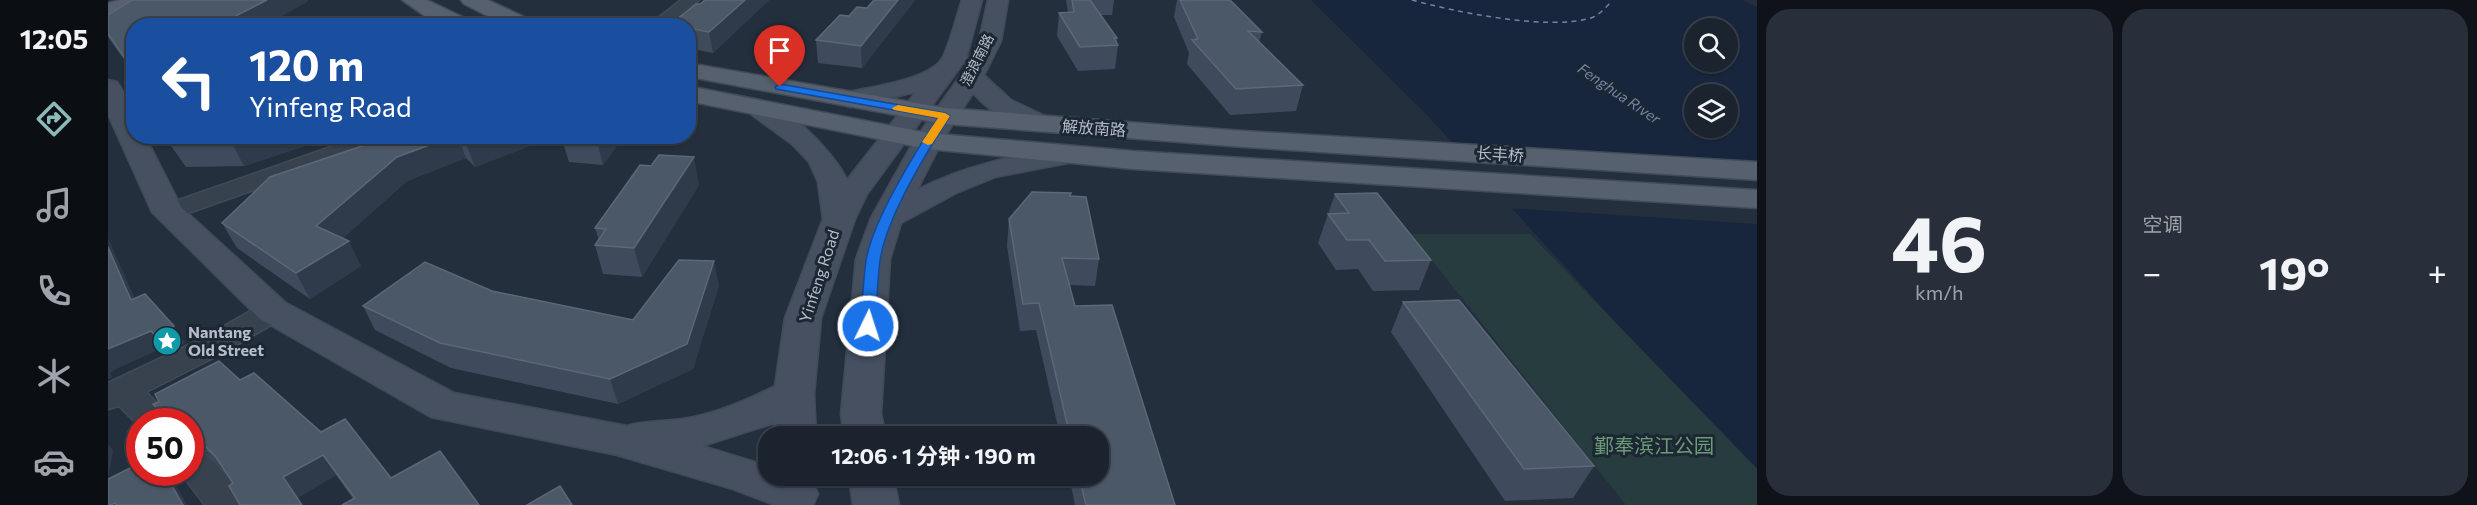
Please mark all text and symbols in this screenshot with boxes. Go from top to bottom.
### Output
map controls [1684,18,1738,138]
button: search [1684,18,1738,72]
text: 12:05 [20,22,88,55]
pin [754,25,805,87]
street label: 澄浪南路 [956,31,997,89]
icon: arrive [763,34,796,67]
text: 120 m [249,38,364,90]
icon: left [150,42,228,120]
water label: Fenghua Rıver [1575,59,1665,128]
button: layers [1684,84,1738,138]
text: Yinfeng Road [249,90,412,123]
icon: directions [33,98,75,140]
street label: 解放南路 [1061,116,1127,139]
street label: 长丰桥 [1475,142,1525,165]
icon: music [33,184,75,226]
text: 46 [1891,193,1987,288]
text: 空调 [2143,212,2183,236]
street label: Yinfeng Road [795,227,842,325]
text: 19° [2259,244,2330,299]
text: − [2143,251,2161,292]
text: + [2428,251,2447,292]
icon: phone [33,270,75,312]
text: km/h [1915,280,1964,304]
position arrow [836,294,900,358]
place label: Nantang Old Street [188,322,264,359]
place icon: Nantang Old Street [151,325,183,357]
icon: climate [33,355,75,397]
speed limit sign: 50 [126,408,204,486]
park label: 鄞奉滨江公园 [1594,433,1714,457]
icon: car [33,441,75,483]
text: 12:06 · 1 分钟 · 190 m [831,442,1036,469]

